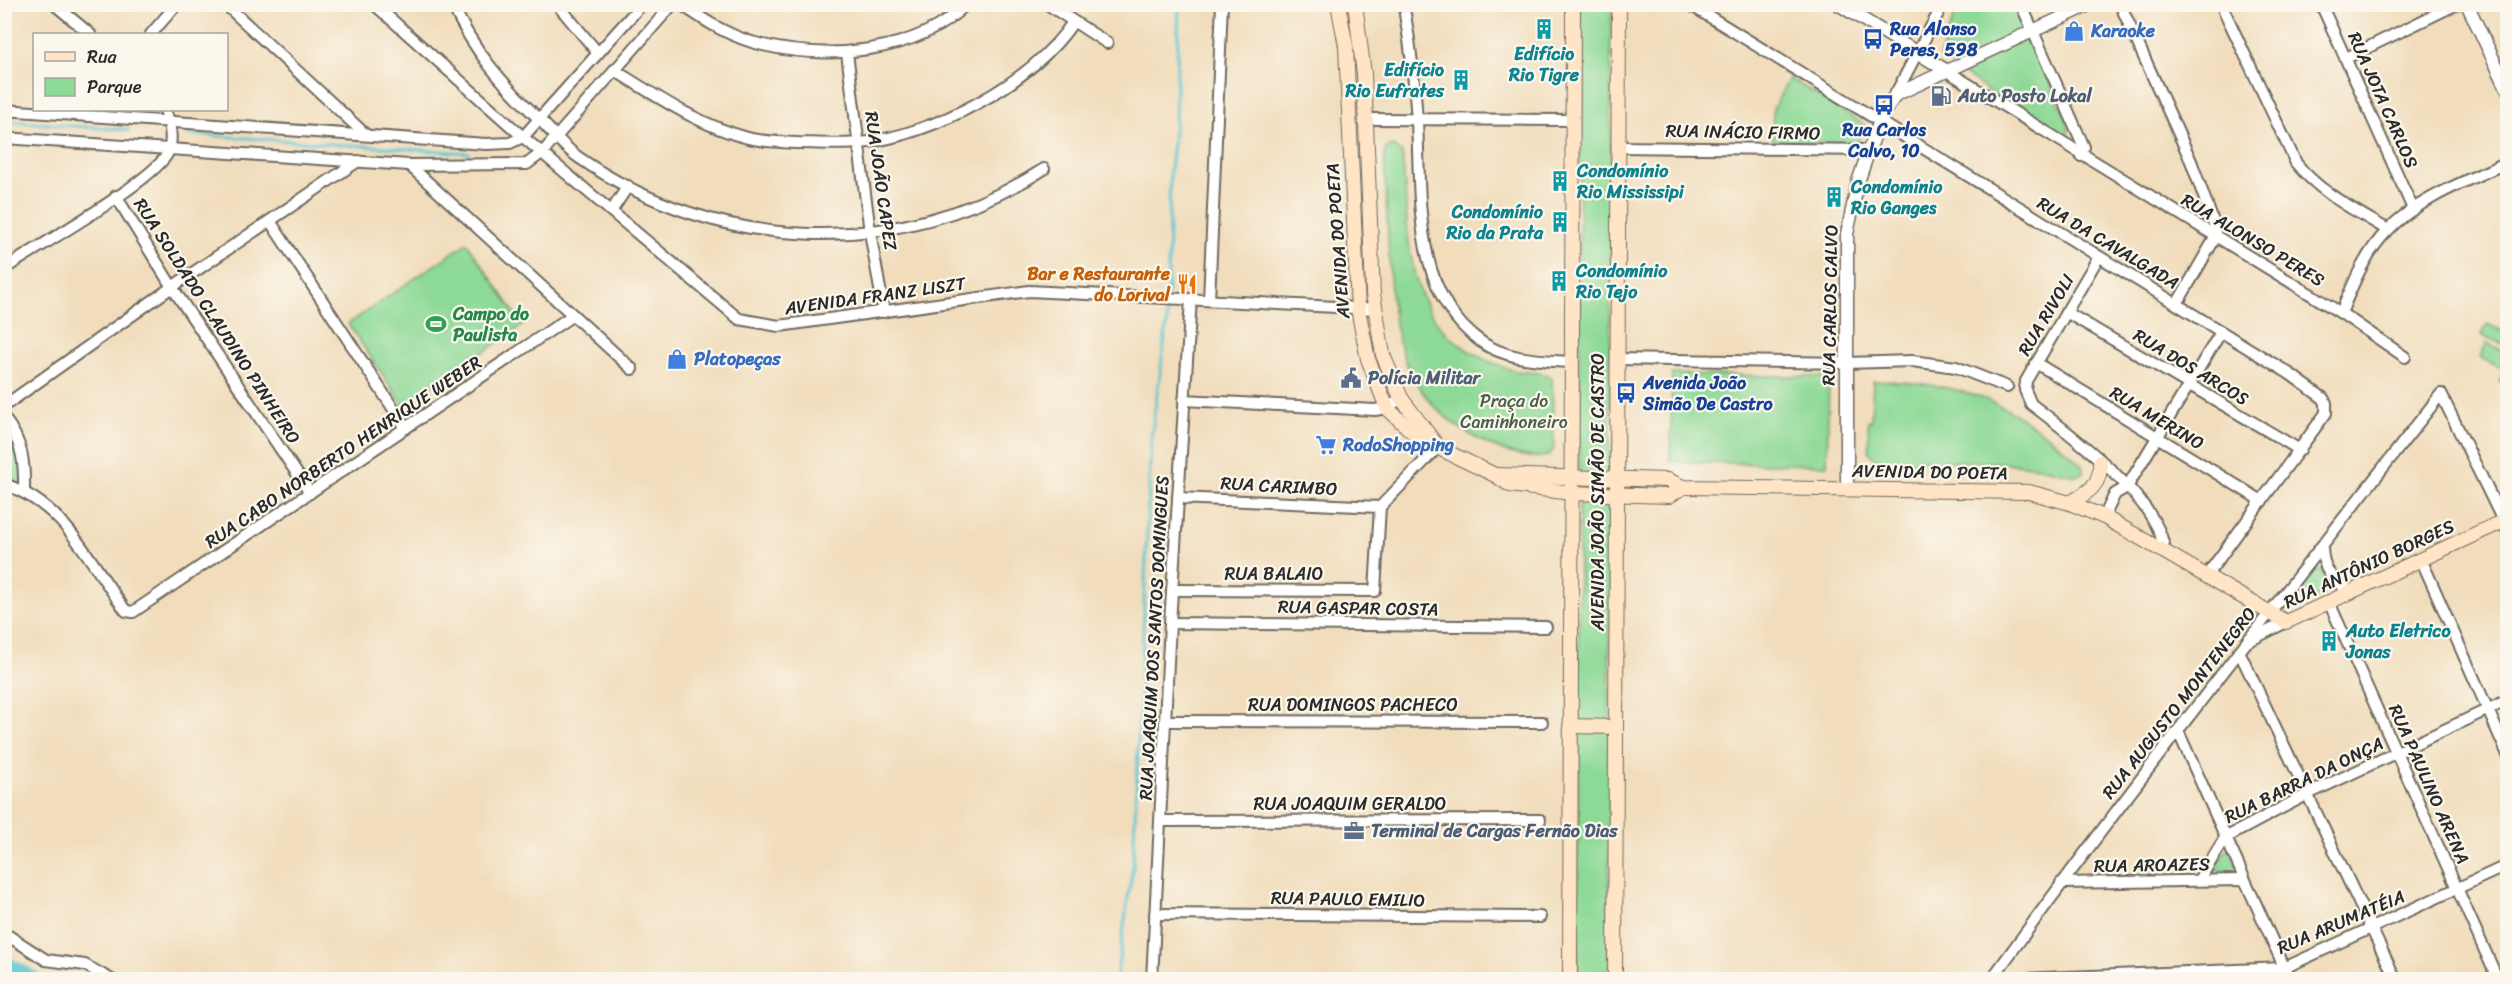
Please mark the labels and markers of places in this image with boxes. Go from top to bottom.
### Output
place label: Rua Alonso Peres, 598 [1889,13,1978,66]
place label: Karaoke [2090,15,2156,47]
building icon: Edifício Rio Tigre [1532,17,1556,41]
shop icon: Karaoke [2062,19,2086,43]
bus stop icon: Rua Alonso Peres, 598 [1861,27,1885,51]
place label: Edifício Rio Tigre [1508,38,1580,91]
place label: Edifício Rio Eufrates [1344,54,1445,107]
building icon: Edifício Rio Eufrates [1449,68,1473,92]
place label: Auto Posto Lokal [1957,80,2092,112]
fuel station icon: Auto Posto Lokal [1929,84,1953,108]
bus stop icon: Rua Carlos Calvo, 10 [1872,93,1896,117]
place label: Rua Carlos Calvo, 10 [1841,114,1926,167]
place label: Condomínio Rio Mississipi [1576,155,1685,208]
building icon: Condomínio Rio Mississipi [1548,169,1572,193]
place label: Condomínio Rio Ganges [1850,171,1943,224]
building icon: Condomínio Rio Ganges [1822,185,1846,209]
place label: Condomínio Rio da Prata [1445,196,1544,249]
building icon: Condomínio Rio da Prata [1548,210,1572,234]
place label: Condomínio Rio Tejo [1575,255,1668,308]
place label: Bar e Restaurante do Lorival [1027,258,1171,311]
building icon: Condomínio Rio Tejo [1547,269,1571,293]
restaurant icon: Bar e Restaurante do Lorival [1175,272,1199,296]
place label: Campo do Paulista [452,298,529,351]
sports icon: Campo do Paulista [424,312,448,336]
place label: Platopeças [694,343,781,375]
shop icon: Platopeças [665,347,689,371]
place label: Polícia Militar [1368,362,1481,394]
public building icon: Polícia Militar [1339,366,1363,390]
place label: Avenida João Simão De Castro [1642,367,1773,420]
bus stop icon: Avenida João Simão De Castro [1614,381,1638,405]
place label: RodoShopping [1342,429,1454,461]
supermarket icon: RodoShopping [1314,433,1338,457]
place label: Auto Eletrico Jonas [2345,615,2452,668]
building icon: Auto Eletrico Jonas [2317,629,2341,653]
place label: Terminal de Cargas Fernão Dias [1371,815,1618,847]
office icon: Terminal de Cargas Fernão Dias [1342,819,1366,843]

